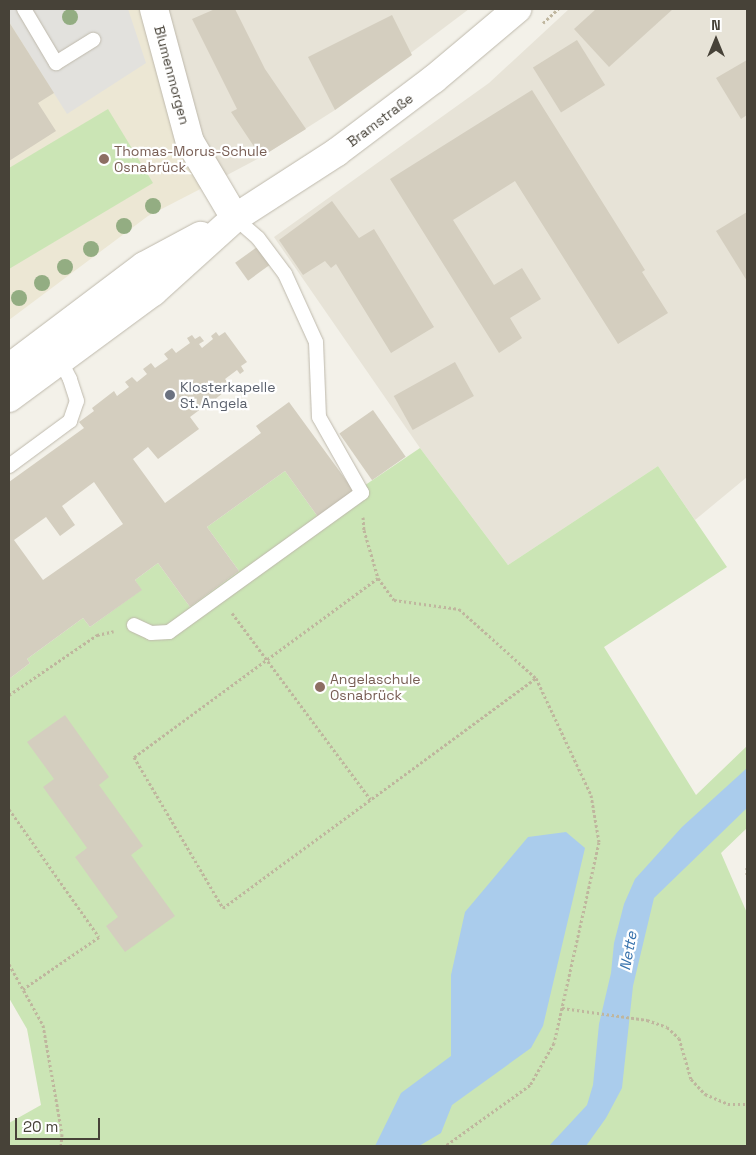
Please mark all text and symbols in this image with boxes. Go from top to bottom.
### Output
north arrow [691,15,741,65]
text: N [711,16,721,34]
street label: Blumenmorgen [151,24,193,126]
street label: Bramstraße [344,90,416,150]
place label: Thomas-Morus-Schule Osnabrück [114,143,267,176]
marker: Thomas-Morus-Schule Osnabrück [98,153,110,165]
place label: Klosterkapelle St. Angela [180,379,275,412]
marker: Klosterkapelle St. Angela [164,389,176,401]
place label: Angelaschule Osnabrück [330,671,421,704]
marker: Angelaschule Osnabrück [314,681,326,693]
water label: Nette [616,930,640,972]
scale bar [18,1108,102,1140]
text: 20 m [23,1117,58,1136]

